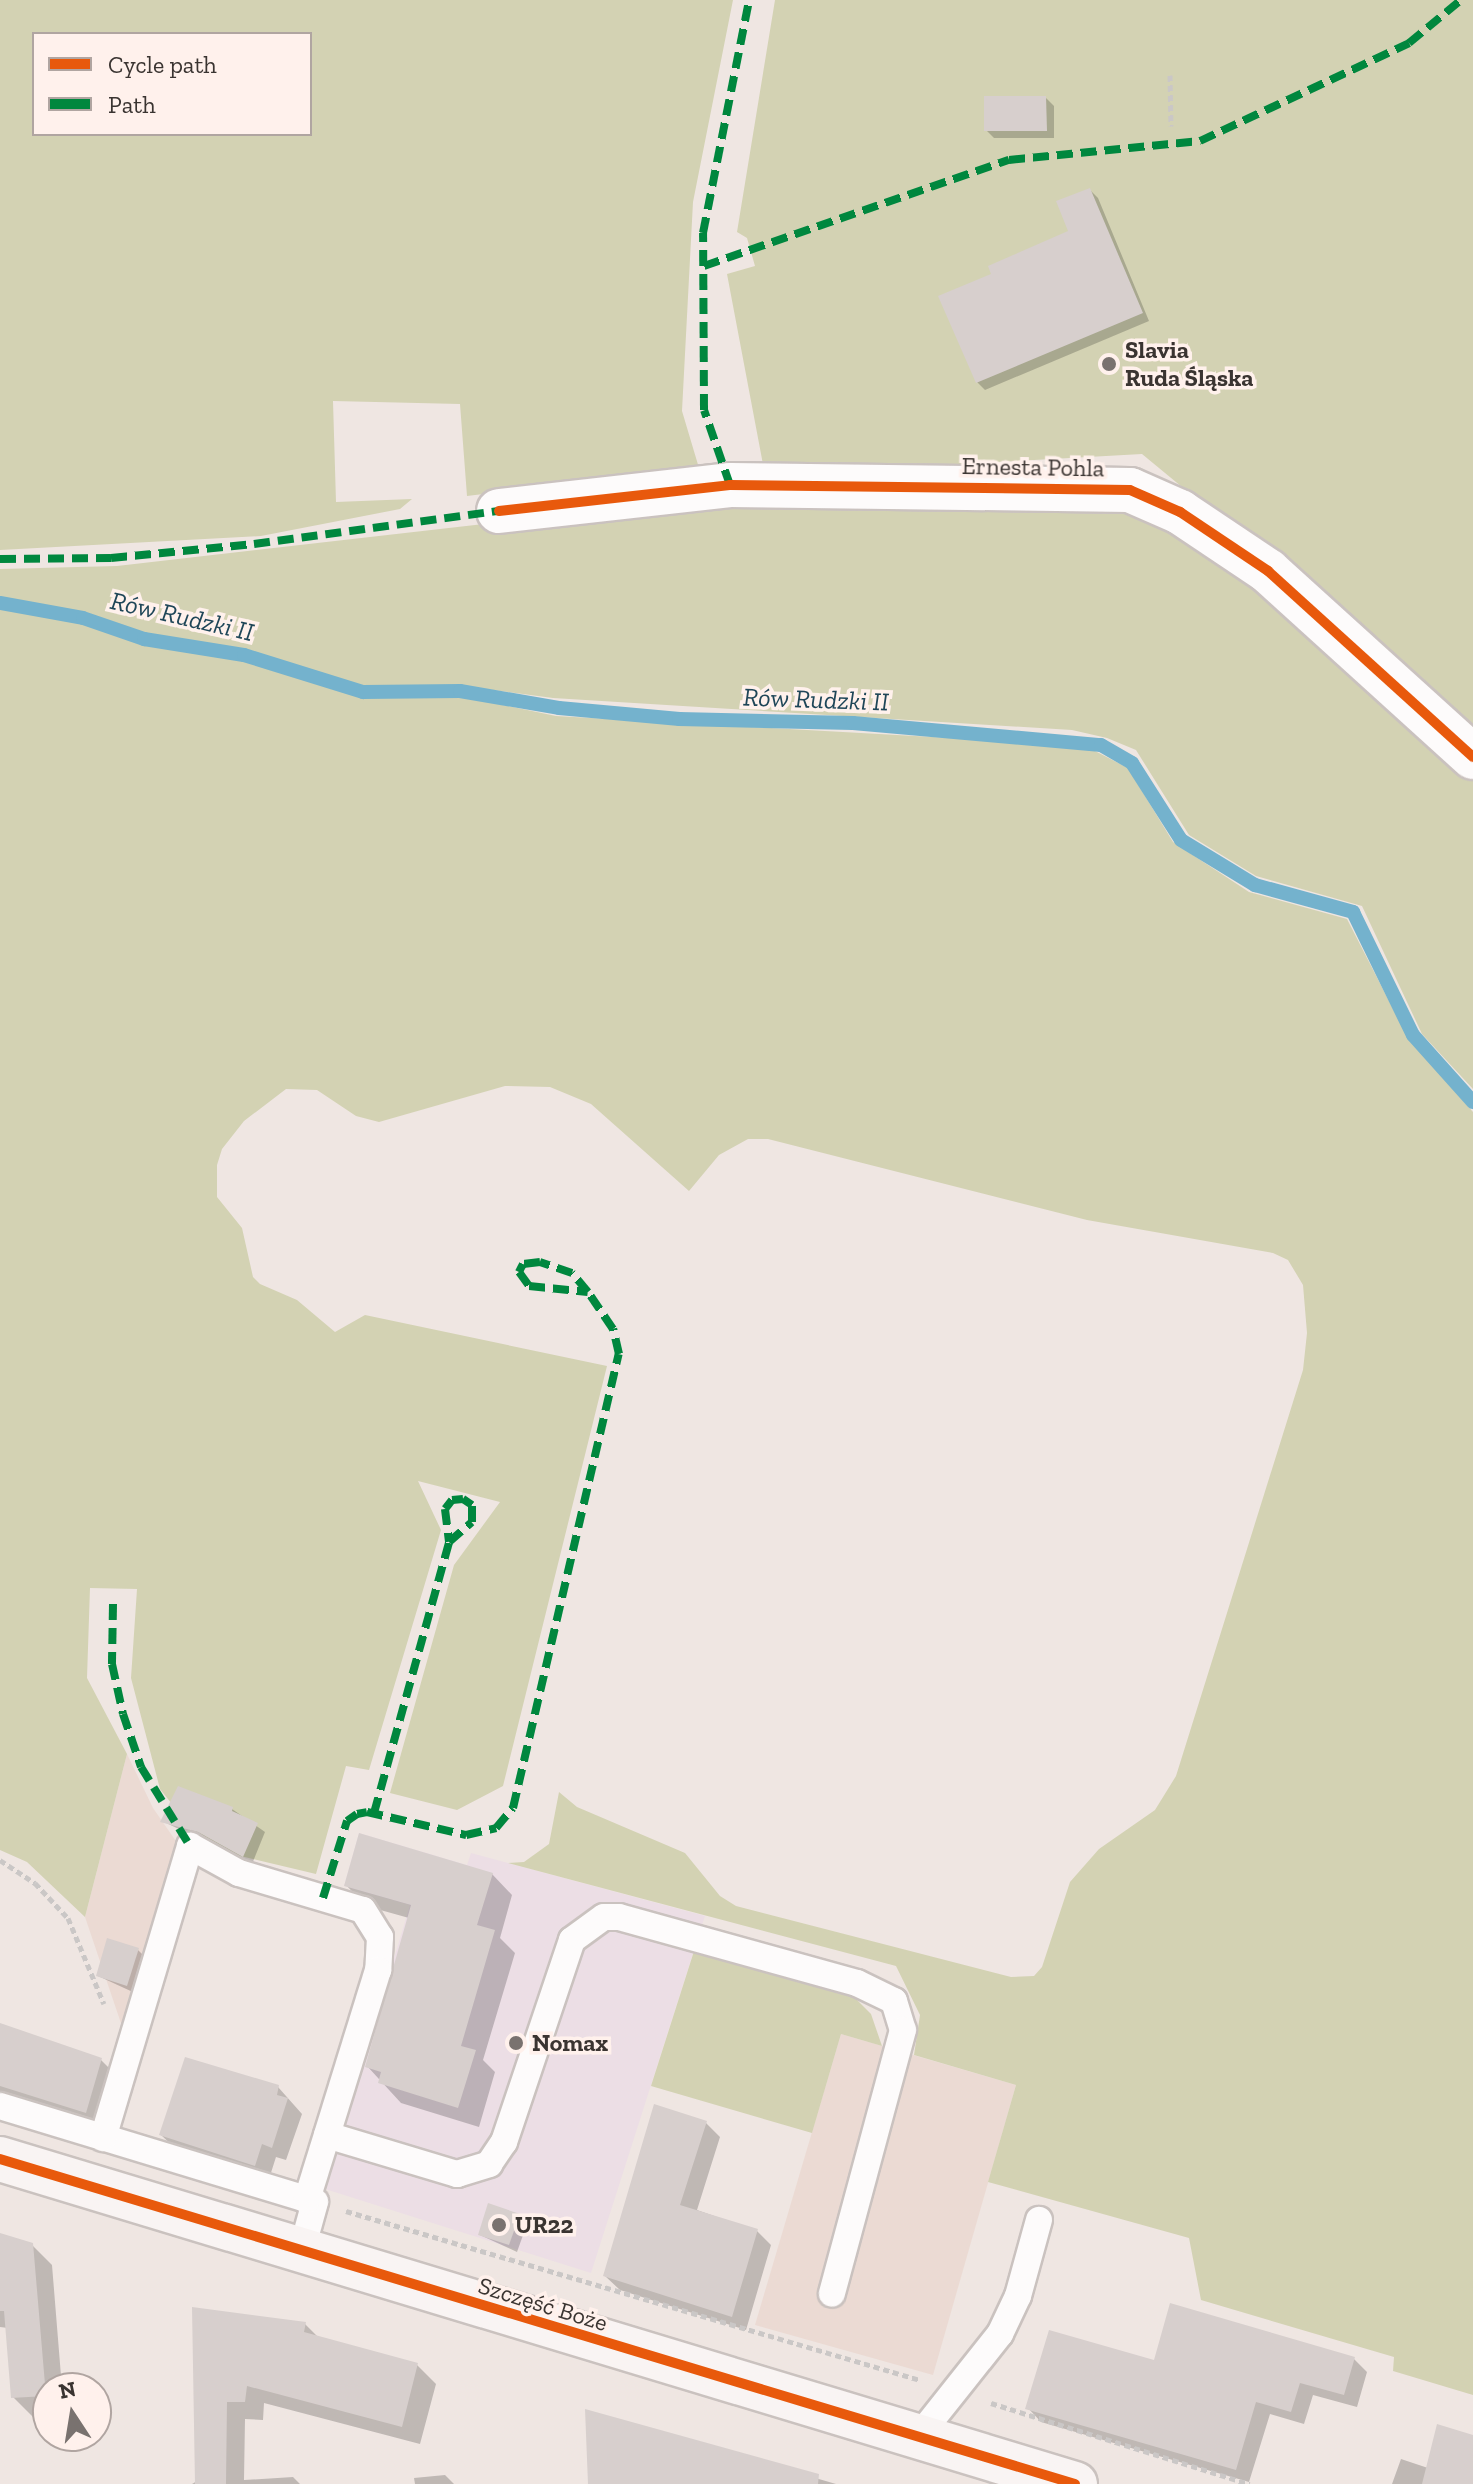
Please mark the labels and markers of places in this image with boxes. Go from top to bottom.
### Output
place label: Slavia Ruda Śląska [1125,336,1253,392]
marker: Slavia Ruda Śląska [1100,355,1118,373]
place label: Nomax [532,2029,608,2057]
marker: Nomax [507,2034,525,2052]
place label: UR22 [515,2211,573,2239]
marker: UR22 [490,2216,508,2234]

